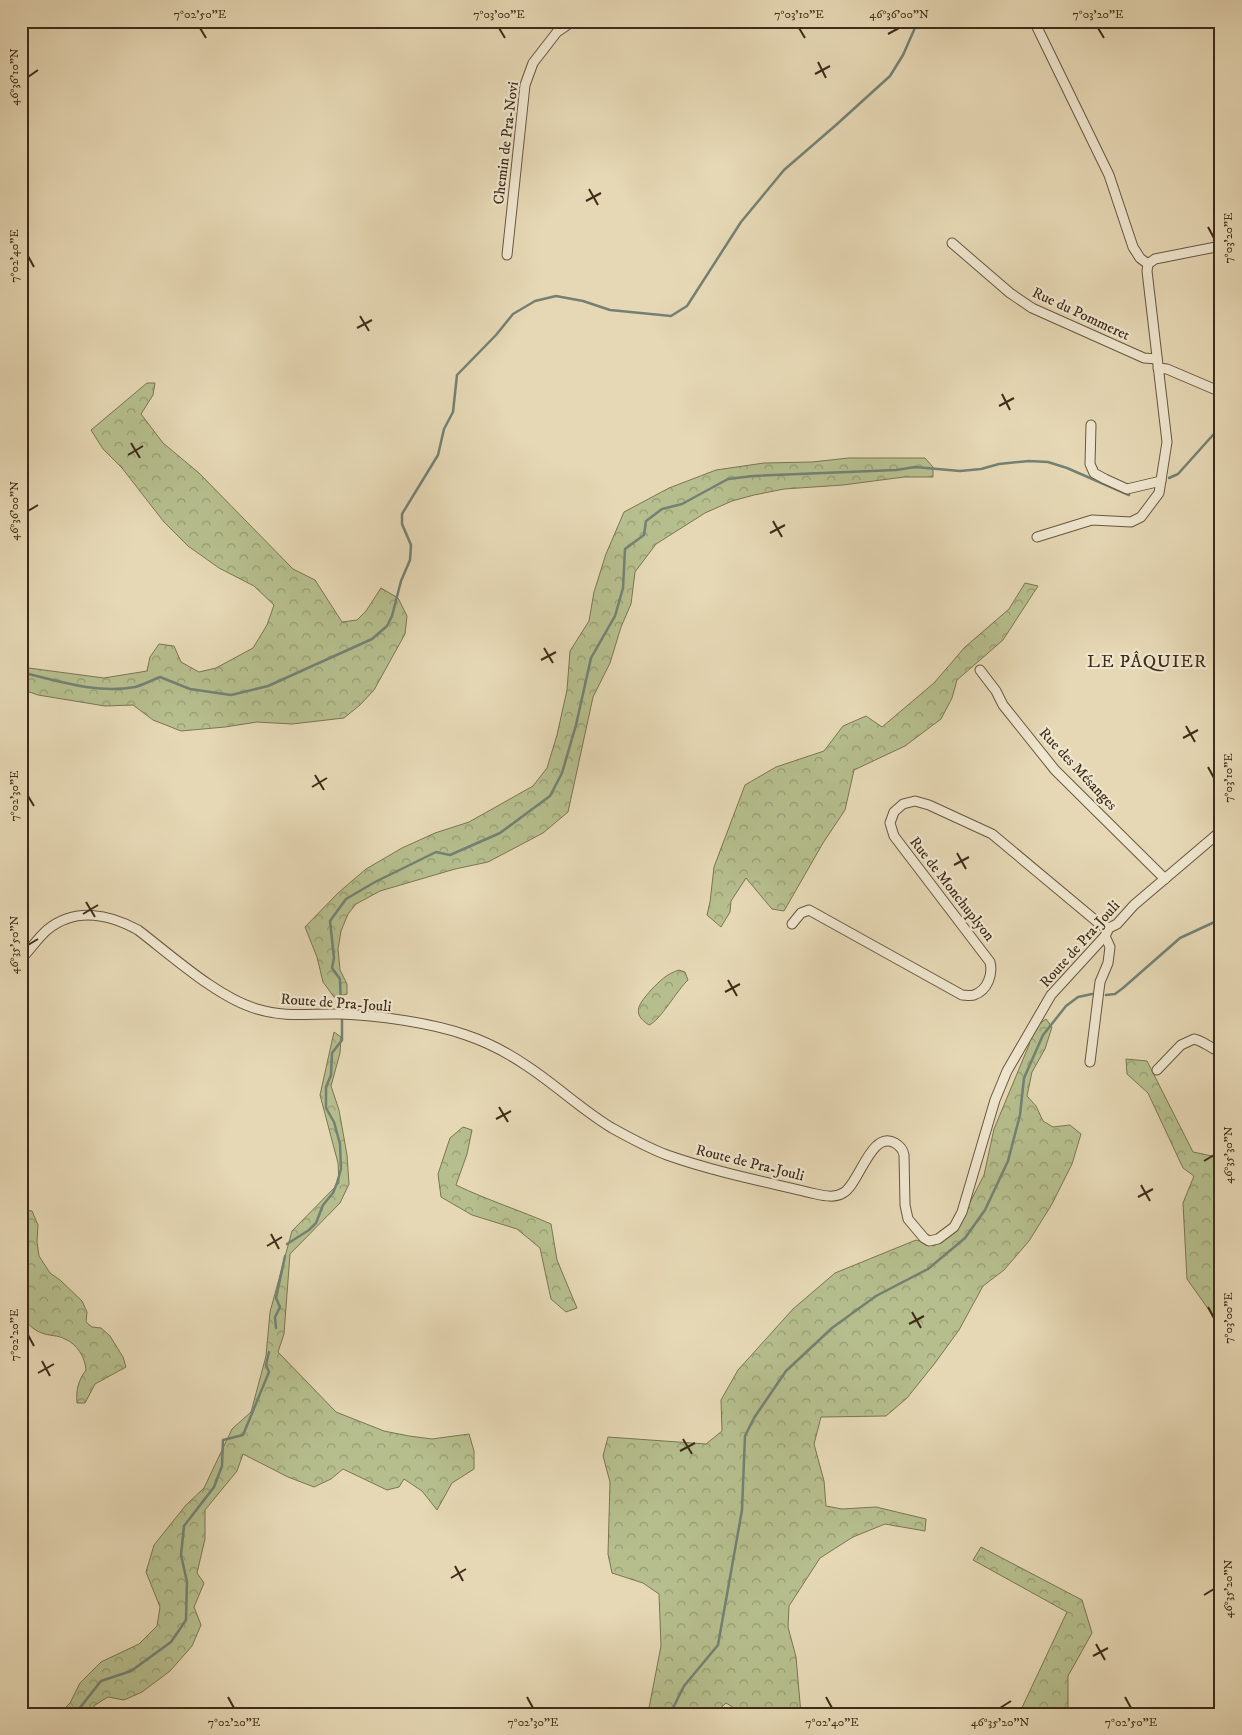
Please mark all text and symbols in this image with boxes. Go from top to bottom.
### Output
text: 7°02'50"E [174,7,227,22]
text: 7°03'00"E [473,7,525,22]
text: 7°03'10"E [774,7,824,22]
text: 46°36'00"N [869,7,929,22]
text: 7°03'20"E [1073,7,1124,22]
text: 46°36'10"N [7,48,22,106]
street label: Chemin de Pra-Novi [489,80,523,206]
text: 7°03'20"E [1221,212,1236,263]
text: 7°02'40"E [7,229,22,283]
street label: Rue du Pommeret [1029,283,1133,345]
text: 46°36'00"N [7,481,22,541]
district label: LE PÂQUIER [1087,650,1207,673]
street label: Rue des Mésanges [1035,724,1121,814]
text: 7°03'10"E [1221,753,1236,803]
text: 7°02'30"E [7,770,22,821]
street label: Rue de Monchuplyon [905,833,999,945]
street label: Route de Pra-Jouli [1036,896,1124,992]
text: 46°35'50"N [7,915,22,974]
street label: Route de Pra-Jouli [280,990,392,1016]
text: 46°35'30"N [1221,1126,1236,1184]
street label: Route de Pra-Jouli [694,1140,806,1186]
text: 7°03'00"E [1221,1292,1236,1344]
text: 7°02'20"E [7,1308,22,1361]
text: 46°35'20"N [1221,1560,1236,1618]
text: 7°02'20"E [208,1715,261,1730]
text: 7°02'30"E [508,1715,559,1730]
text: 7°02'40"E [805,1715,859,1730]
text: 46°35'20"N [971,1715,1029,1730]
text: 7°02'50"E [1105,1715,1158,1730]

